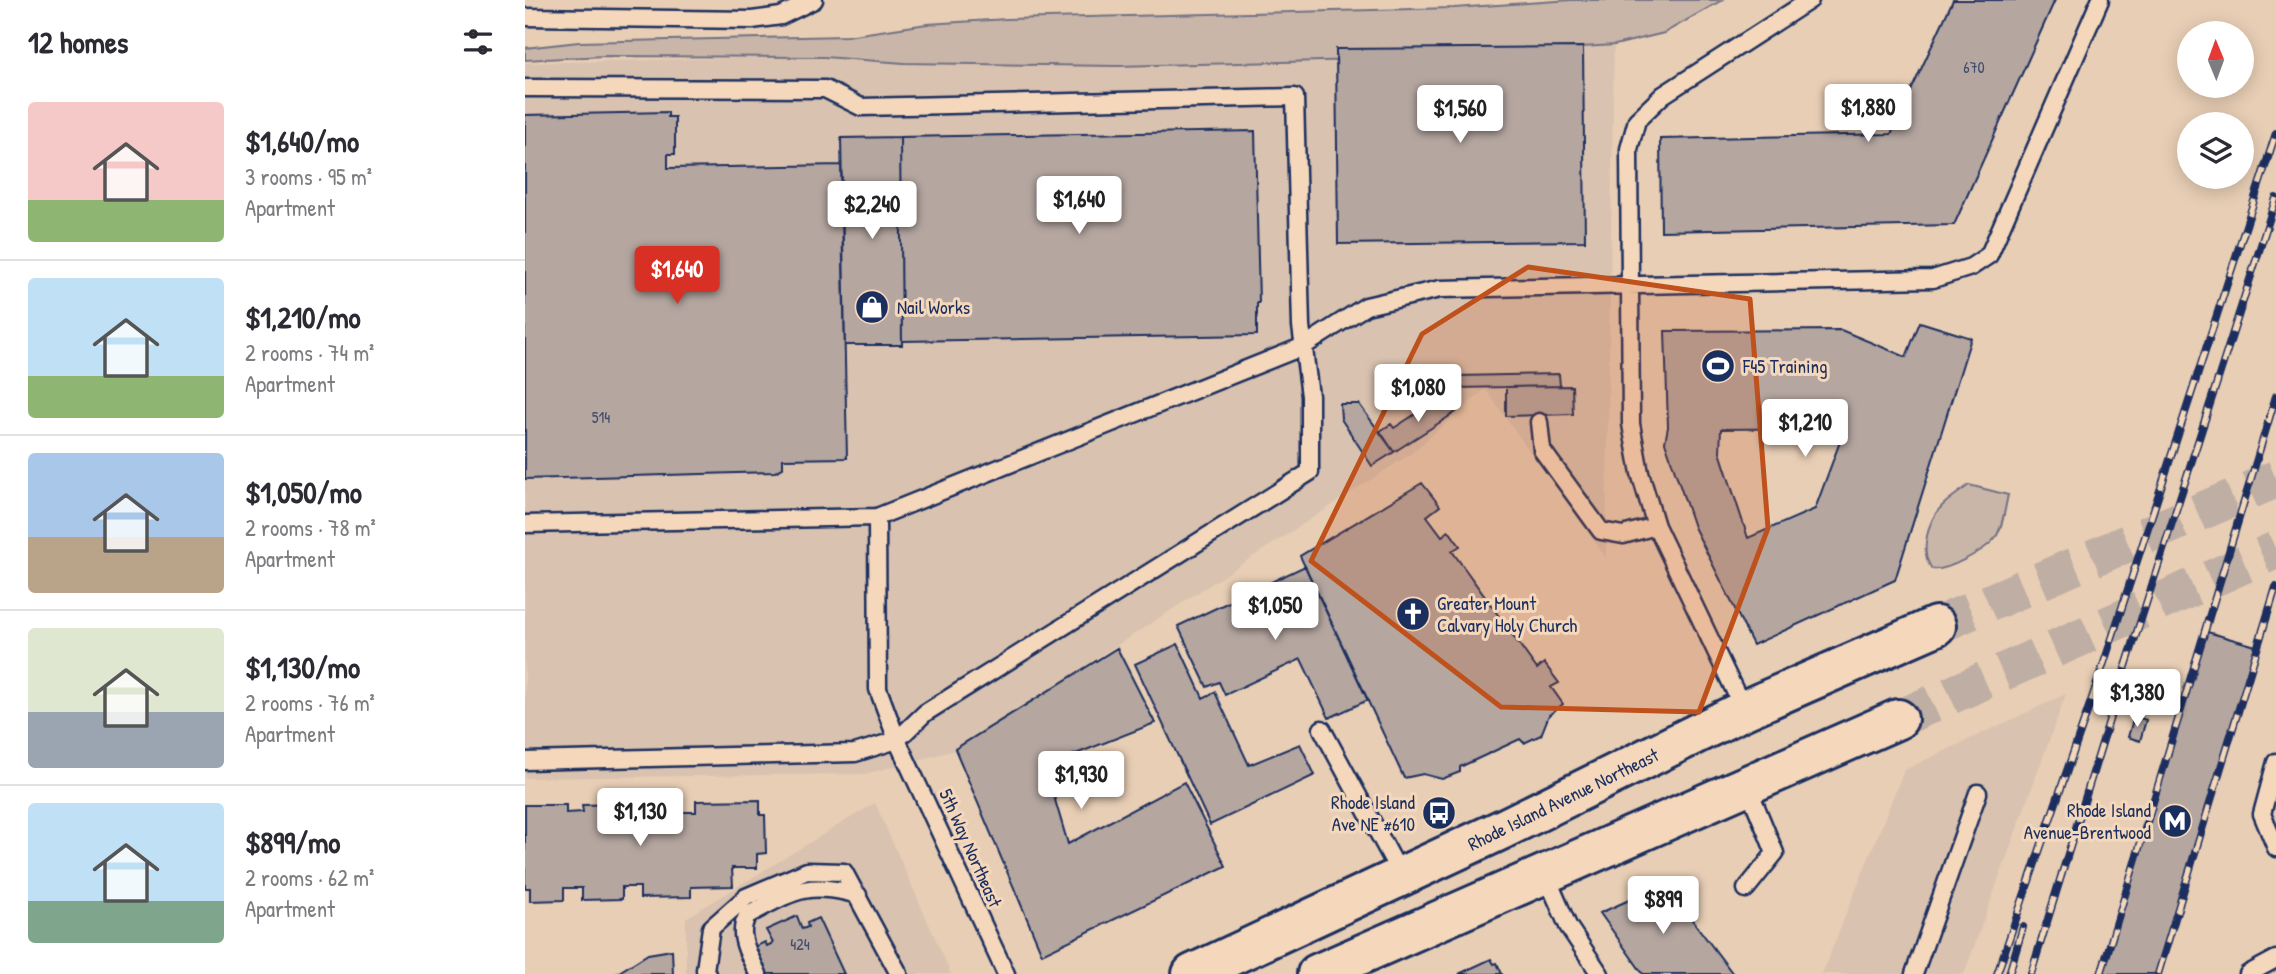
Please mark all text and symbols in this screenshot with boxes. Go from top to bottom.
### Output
north arrow [2177,21,2254,98]
map controls [2177,21,2254,189]
text: 12 homes [28,22,128,62]
icon: filters [459,23,497,61]
house number: 670 [1963,56,1985,78]
pin: $1,880 [1811,85,1925,144]
pin: $1,560 [1403,86,1517,145]
text: $1,880 [1841,91,1895,122]
text: $1,560 [1433,92,1487,123]
button: layers [2177,112,2254,189]
text: $1,640/mo [245,121,359,161]
icon: home [84,130,168,214]
text: 3 rooms · 95 m² [245,161,372,192]
pin: $1,640 [1022,176,1136,236]
pin: $2,240 [815,182,929,241]
text: $1,640 [1053,183,1105,214]
text: $2,240 [844,188,900,219]
text: Apartment [245,192,335,223]
pin: $1,640 [620,246,734,306]
text: $1,640 [651,253,703,284]
shop icon: Nail Works [853,288,891,326]
place label: Nail Works [897,294,970,320]
text: $1,210/mo [245,297,361,337]
icon: home [84,306,168,390]
text: 2 rooms · 74 m² [245,337,374,368]
sports icon: F45 Training [1699,347,1737,385]
place label: F45 Training [1742,353,1827,379]
pin: $1,080 [1361,364,1475,424]
text: Apartment [245,368,335,399]
text: $1,080 [1390,371,1446,402]
pin: $1,210 [1748,400,1862,459]
house number: 514 [592,406,610,428]
text: $1,210 [1778,406,1832,437]
text: $1,050/mo [245,472,362,512]
icon: home [84,481,168,565]
text: 2 rooms · 78 m² [245,512,376,543]
text: Apartment [245,543,335,574]
pin: $1,050 [1218,582,1332,642]
text: $1,050 [1248,589,1303,620]
place label: Greater Mount Calvary Holy Church [1437,590,1577,638]
church icon: Greater Mount Calvary Holy Church [1394,595,1432,633]
text: $1,130/mo [245,647,360,687]
icon: home [84,656,168,740]
pin: $1,380 [2080,670,2194,729]
text: $1,380 [2109,676,2165,707]
text: 2 rooms · 76 m² [245,687,375,718]
text: Apartment [245,718,335,749]
street label: Rhode Island Avenue Northeast [1463,741,1663,857]
pin: $1,930 [1024,752,1138,811]
text: $1,930 [1054,758,1108,789]
street label: 5th Way Northeast [933,785,1009,912]
pin: $1,130 [583,788,697,848]
place label: Rhode Island Ave NE #610 [1331,789,1416,837]
bus stop icon: Rhode Island Ave NE #610 [1420,794,1458,832]
text: $1,130 [613,795,667,826]
place label: Rhode Island Avenue–Brentwood [2024,797,2152,845]
metro station icon: Rhode Island Avenue–Brentwood [2156,802,2194,840]
text: $899/mo [245,822,340,862]
icon: home [84,831,168,915]
text: 2 rooms · 62 m² [245,862,374,893]
pin: $899 [1622,876,1704,936]
text: $899 [1644,883,1682,914]
text: Apartment [245,893,335,924]
house number: 424 [790,933,810,955]

